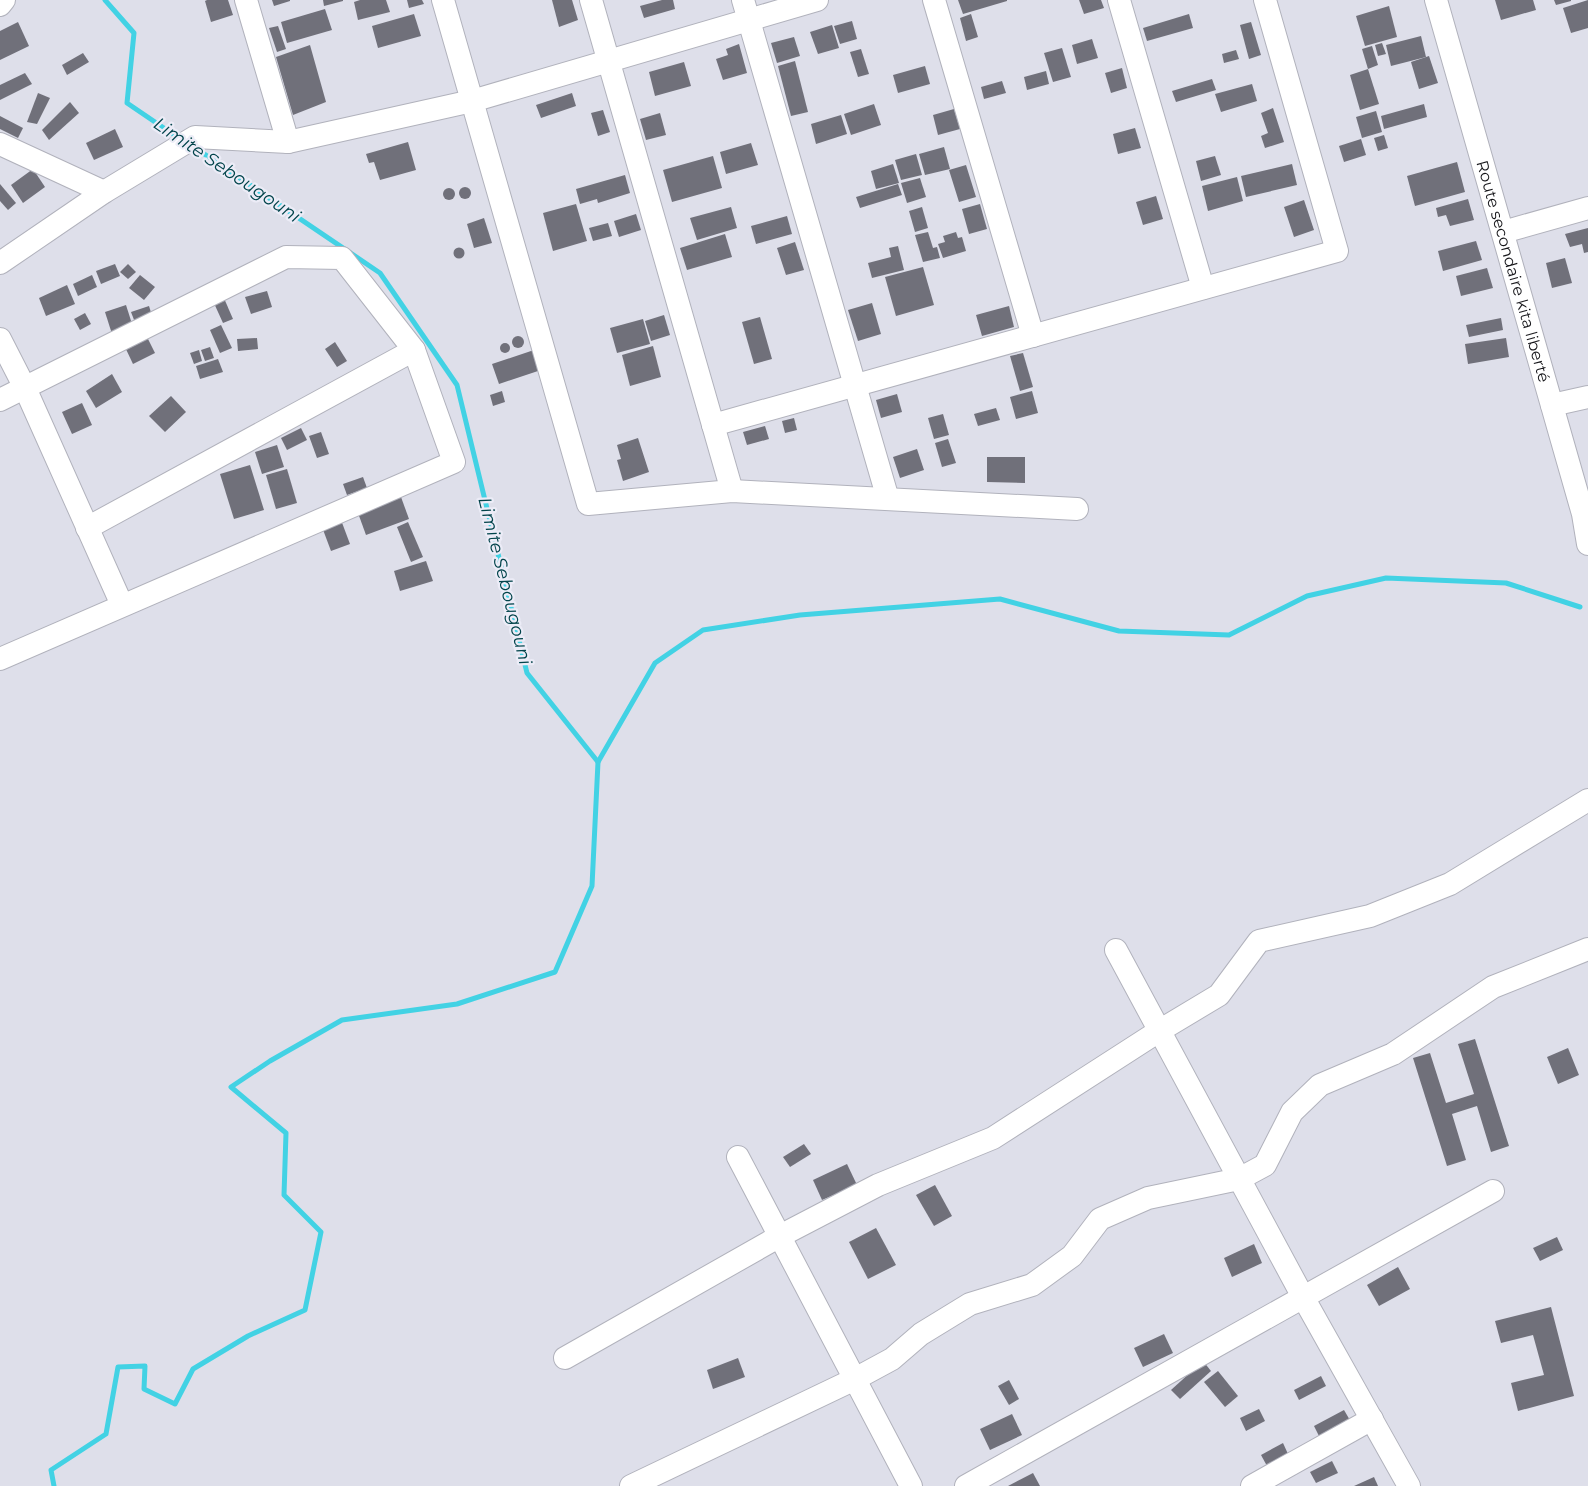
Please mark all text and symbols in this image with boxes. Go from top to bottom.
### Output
water label: Limite Sebougouni [149,113,305,227]
street label: Route secondaire kita liberté [1473,158,1554,384]
water label: Limite Sebougouni [473,495,537,667]

